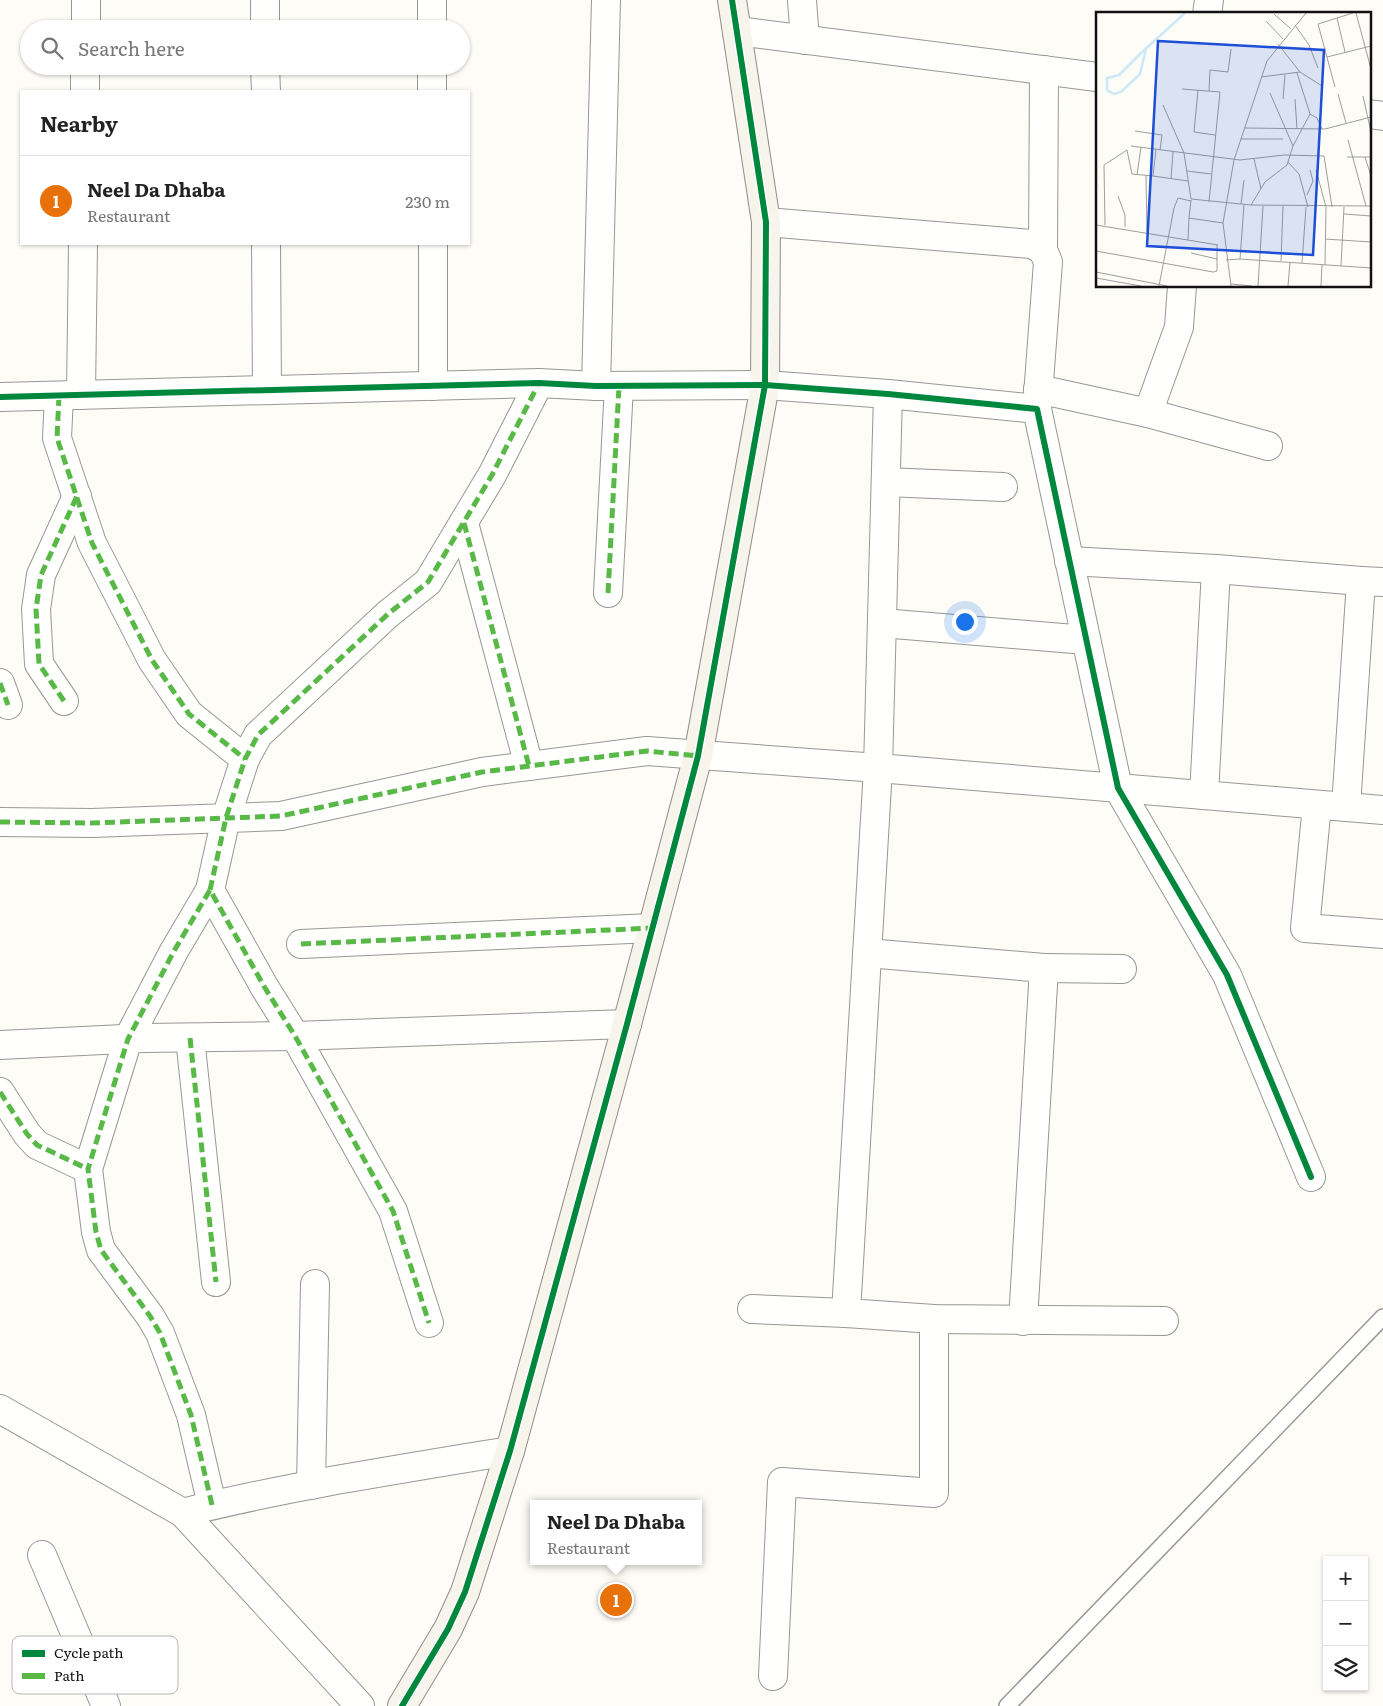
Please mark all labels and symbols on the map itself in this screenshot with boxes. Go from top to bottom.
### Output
inset map [1096,12,1370,288]
your location [952,609,978,635]
pin: 1 [600,1581,632,1619]
legend [12,1636,178,1694]
text: Cycle path [54,1642,123,1662]
text: Path [54,1665,84,1685]

